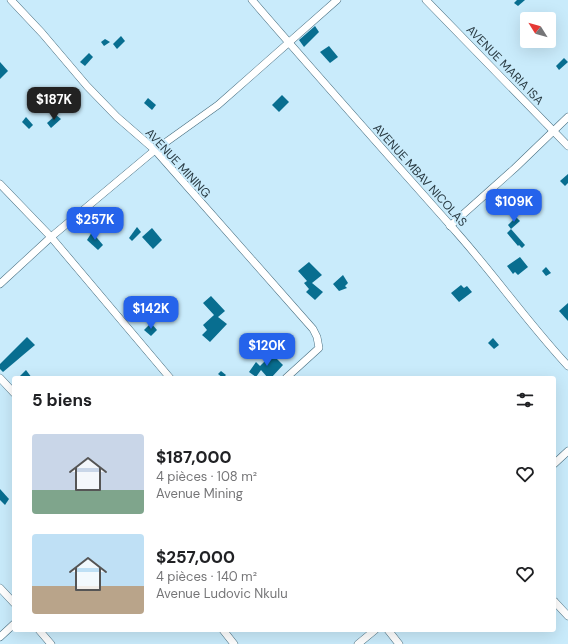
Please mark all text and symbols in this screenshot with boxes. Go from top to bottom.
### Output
north arrow [520,12,556,48]
map controls [520,12,556,48]
street label: AVENUE MARIA ISA [463,22,547,108]
pin: $187K [26,87,82,121]
text: $187K [36,91,72,108]
street label: AVENUE MBAV NICOLAS [369,120,471,230]
street label: AVENUE MINING [142,125,214,201]
pin: $109K [486,189,542,223]
text: $109K [495,193,533,210]
pin: $257K [67,207,123,241]
text: $257K [76,211,114,228]
pin: $142K [123,296,179,330]
text: $142K [132,300,170,317]
pin: $120K [239,333,295,367]
text: $120K [248,337,286,354]
text: 5 biens [32,389,92,411]
icon: filters [514,389,536,411]
text: $187,000 [156,446,231,468]
icon: home [64,450,112,498]
icon: heart [514,463,536,485]
text: 4 pièces · 108 m² [156,468,257,485]
text: Avenue Mining [156,485,243,502]
text: $257,000 [156,546,235,568]
icon: home [64,550,112,598]
icon: heart [514,563,536,585]
text: 4 pièces · 140 m² [156,568,257,585]
text: Avenue Ludovic Nkulu [156,585,288,602]

